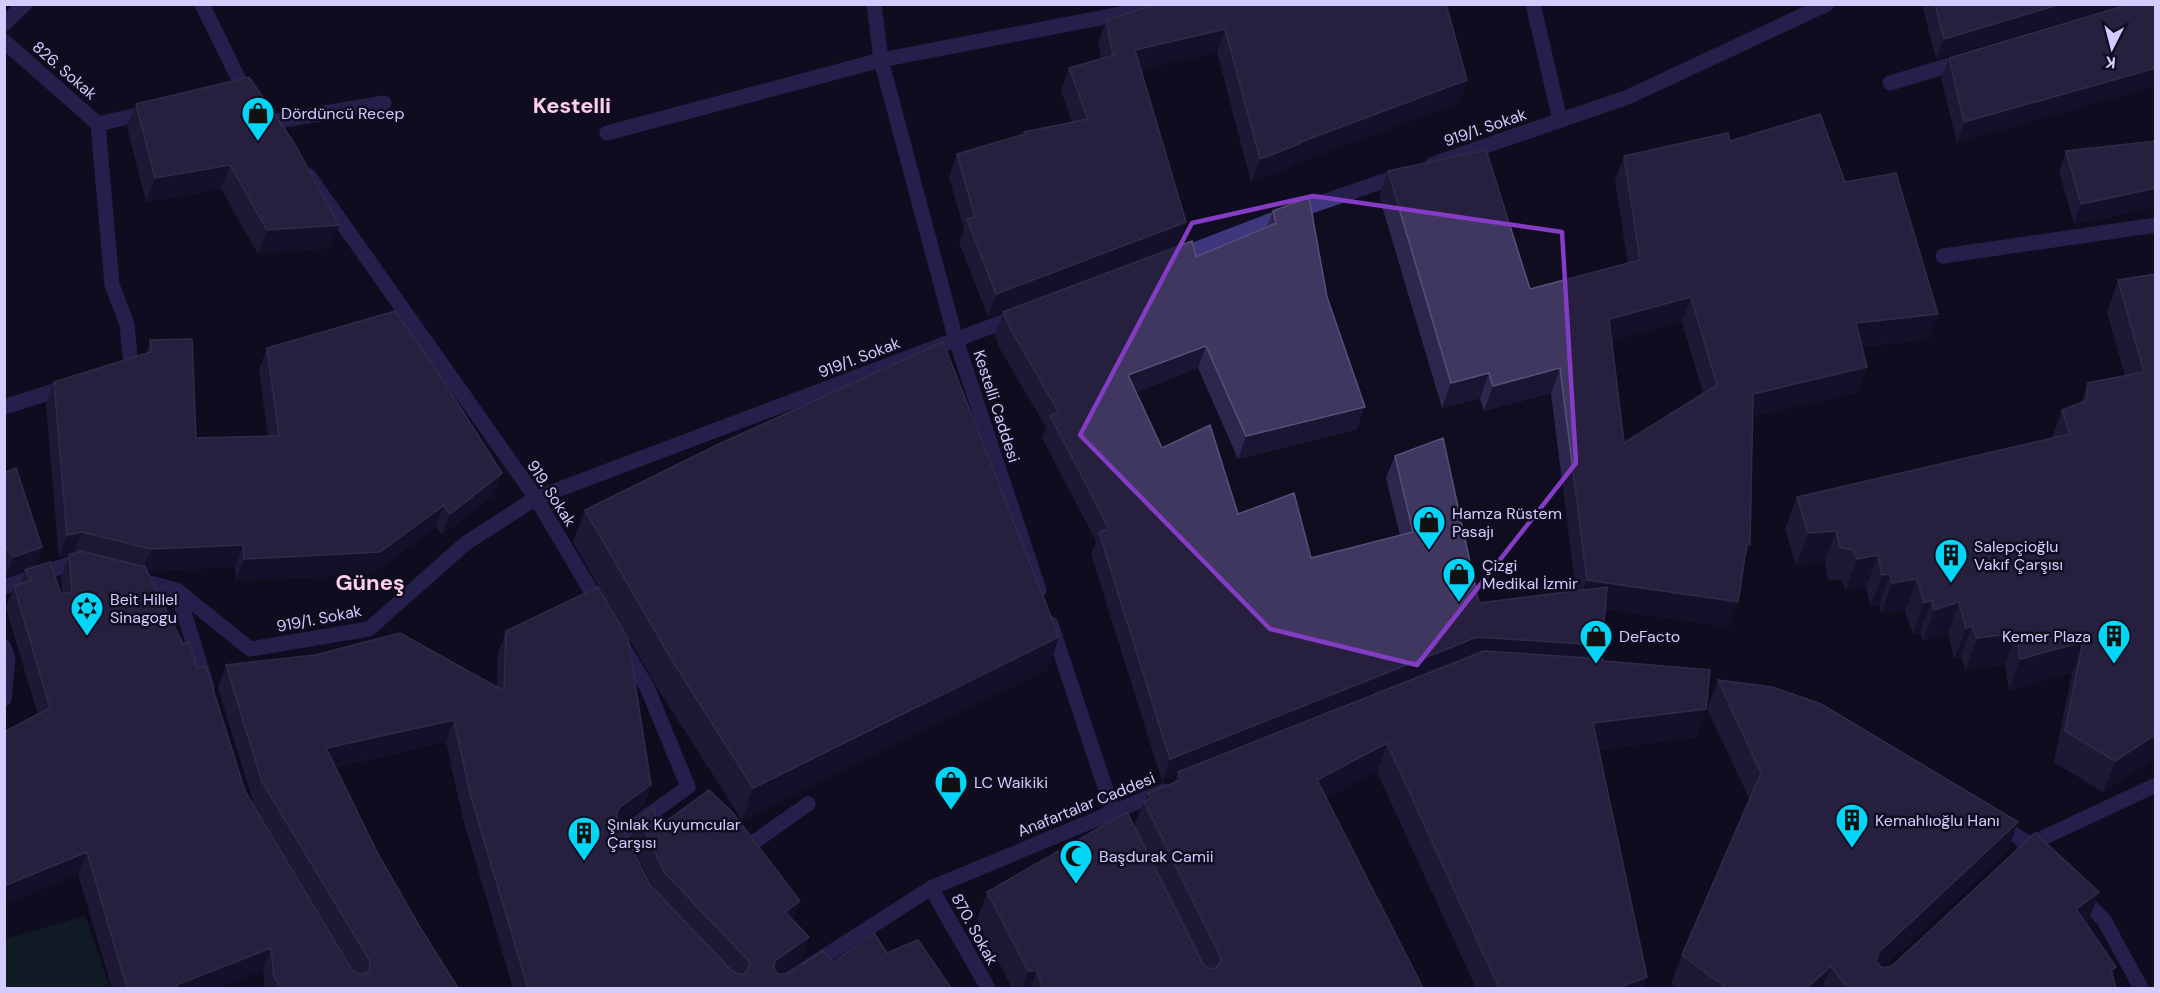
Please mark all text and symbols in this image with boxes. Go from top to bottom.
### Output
north arrow [2082,18,2142,78]
street label: 826. Sokak [28,37,101,104]
text: K [2104,51,2117,73]
district label: Kestelli [533,91,611,120]
shop icon: Dördüncü Recep [240,95,276,142]
place label: Dördüncü Recep [281,103,404,124]
street label: 919/1. Sokak [1441,104,1529,151]
street label: 919/1. Sokak [815,332,903,383]
street label: Kestelli Caddesi [968,347,1025,465]
street label: 919. Sokak [522,456,581,531]
place label: Hamza Rüstem Pasajı [1452,503,1562,542]
shop icon: Hamza Rüstem Pasajı [1411,504,1447,551]
place label: Salepçioğlu Vakıf Çarşısı [1974,536,2063,575]
building icon: Salepçioğlu Vakıf Çarşısı [1933,537,1969,584]
place label: Çizgi Medikal İzmir [1482,555,1578,594]
shop icon: Çizgi Medikal İzmir [1441,556,1477,603]
district label: Güneş [335,568,405,597]
place label: Beit Hillel Sinagogu [110,589,178,628]
synagogue icon: Beit Hillel Sinagogu [69,590,105,637]
street label: 919/1. Sokak [275,600,363,637]
shop icon: DeFacto [1578,618,1614,665]
building icon: Kemer Plaza [2096,618,2132,665]
place label: DeFacto [1619,626,1680,647]
place label: Kemer Plaza [2002,626,2091,647]
shop icon: LC Waikiki [933,764,969,811]
street label: Anafartalar Caddesi [1014,767,1158,842]
place label: LC Waikiki [974,772,1048,793]
building icon: Kemahlıoğlu Hanı [1834,802,1870,849]
place label: Kemahlıoğlu Hanı [1875,810,2000,831]
place label: Şınlak Kuyumcular Çarşısı [607,814,741,853]
building icon: Şınlak Kuyumcular Çarşısı [566,815,602,862]
mosque icon: Başdurak Camii [1058,838,1094,885]
place label: Başdurak Camii [1099,846,1214,867]
street label: 870. Sokak [946,890,1003,969]

